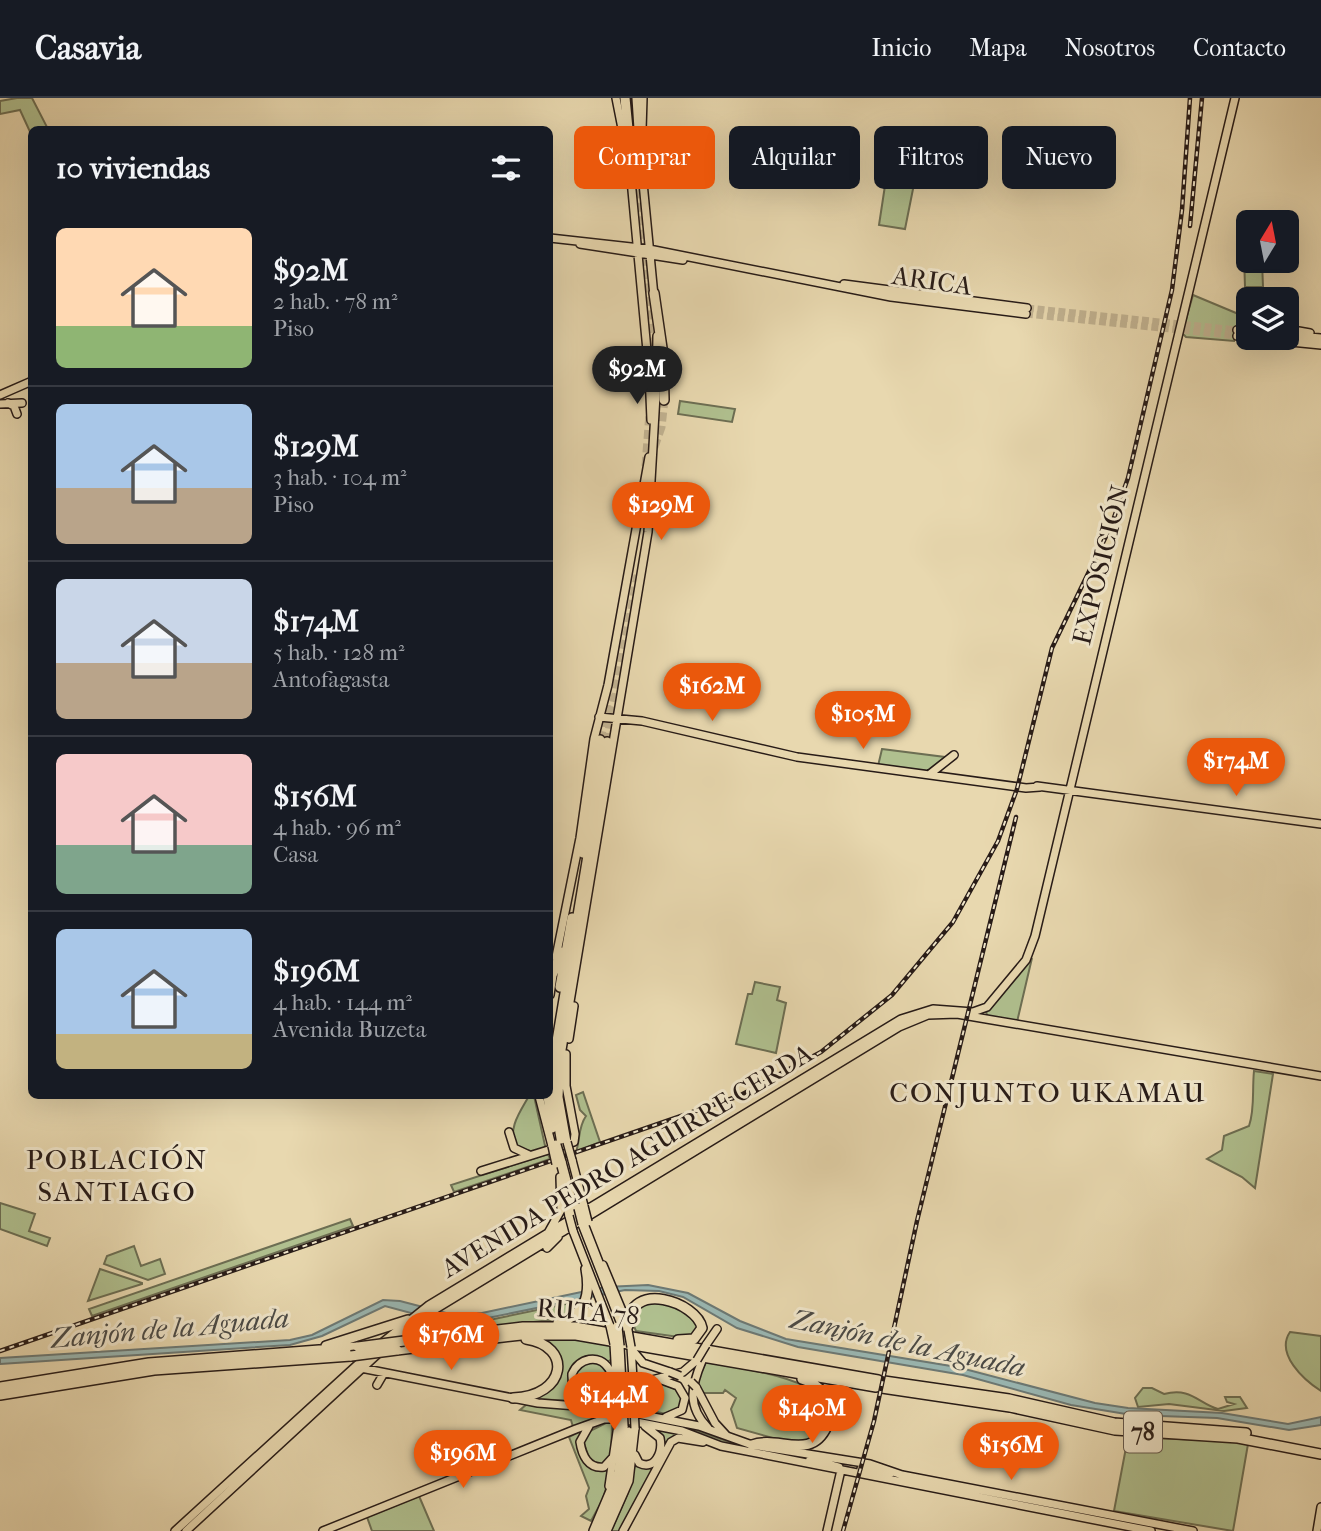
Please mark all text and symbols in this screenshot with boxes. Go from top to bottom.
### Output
text: Casavia [35,29,141,68]
text: Inicio [871,34,931,62]
text: Mapa [969,34,1027,62]
text: Nosotros [1065,34,1155,62]
text: Contacto [1193,34,1286,62]
chip: Comprar [574,126,715,189]
chip: Alquilar [729,126,860,189]
chip: Filtros [874,126,988,189]
chip: Nuevo [1002,126,1116,189]
icon: filters [487,149,525,187]
text: 10 viviendas [56,151,210,186]
north arrow [1236,210,1298,273]
map controls [1236,210,1299,350]
text: $92M [273,253,348,288]
icon: home [112,256,196,340]
street label: ARICA [889,260,975,302]
button: layers [1236,287,1299,350]
text: 2 hab. · 78 m² [273,288,397,315]
text: Piso [273,315,314,342]
pin: $92M [596,346,678,406]
text: $92M [608,355,666,382]
text: $129M [273,429,359,464]
icon: home [112,432,196,516]
text: 3 hab. · 104 m² [273,464,407,491]
pin: $129M [612,482,710,542]
street label: EXPOSICIÓN [1065,482,1136,648]
text: Piso [273,491,314,518]
text: $129M [628,491,694,518]
text: $174M [273,604,359,639]
icon: home [112,607,196,691]
text: 5 hab. · 128 m² [273,639,405,666]
pin: $162M [663,664,761,723]
text: Antofagasta [273,666,389,693]
text: $162M [679,672,745,699]
pin: $105M [814,692,912,751]
text: $105M [831,700,895,727]
pin: $174M [1187,738,1285,798]
text: $174M [1203,747,1269,774]
text: $156M [273,779,357,814]
icon: home [112,782,196,866]
text: 4 hab. · 96 m² [273,814,401,841]
text: Casa [273,841,318,868]
text: $196M [273,954,360,989]
icon: home [112,957,196,1041]
text: 4 hab. · 144 m² [273,989,412,1016]
text: Avenida Buzeta [273,1016,426,1043]
street label: AVENIDA PEDRO AGUIRRE CERDA [435,1037,819,1285]
district label: CONJUNTO UKAMAU [889,1076,1207,1109]
district label: POBLACIÓN SANTIAGO [26,1143,208,1208]
street label: RUTA 78 [535,1292,641,1332]
water label: Zanjón de la Aguada [48,1301,290,1355]
water label: Zanjón de la Aguada [786,1302,1028,1384]
pin: $176M [402,1312,500,1372]
text: $176M [418,1321,484,1348]
pin: $144M [565,1372,663,1432]
text: $144M [579,1381,649,1408]
pin: $140M [763,1386,861,1445]
text: $140M [778,1394,846,1421]
road number: 78 [1124,1412,1162,1452]
pin: $156M [962,1422,1060,1482]
pin: $196M [414,1430,512,1490]
text: $156M [979,1431,1043,1458]
text: $196M [430,1439,496,1466]

